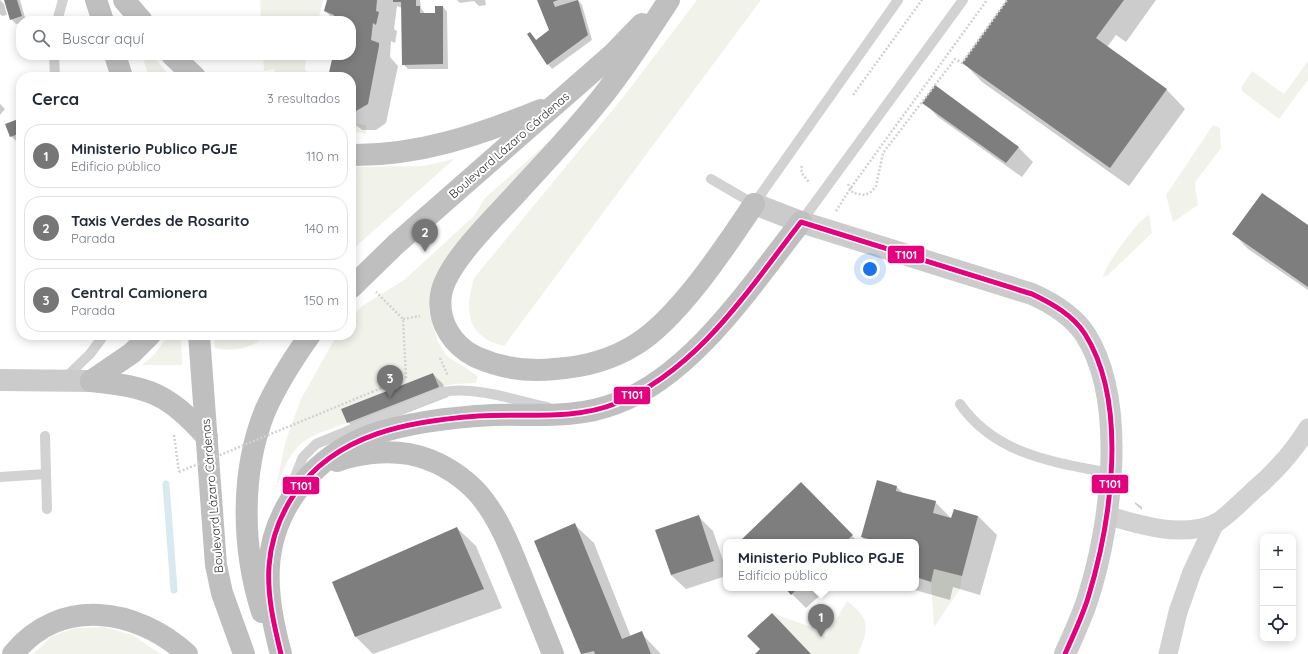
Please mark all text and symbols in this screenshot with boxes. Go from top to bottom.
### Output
search box [16,16,356,60]
icon: search [30,27,52,49]
text: Buscar aquí [62,29,144,48]
text: Cerca [32,88,79,109]
street label: Boulevard Lázaro Cárdenas [446,88,573,201]
text: 3 resultados [267,90,340,106]
text: Ministerio Publico PGJE [71,139,238,158]
text: 1 [43,148,49,164]
text: 110 m [306,148,339,164]
text: Edificio público [71,158,161,174]
text: Taxis Verdes de Rosarito [71,211,249,230]
pin: 2 [412,219,438,252]
text: 2 [42,220,50,236]
text: 140 m [304,220,339,236]
text: Parada [71,230,115,246]
line badge: T101 [887,245,925,264]
text: T101 [895,248,917,262]
your location [860,259,880,279]
text: Central Camionera [71,283,207,302]
text: 3 [43,292,49,308]
text: 150 m [304,292,339,308]
text: Parada [71,302,115,318]
pin: 3 [377,365,403,398]
line badge: T101 [613,386,651,405]
text: T101 [621,388,643,402]
street label: Boulevard Lázaro Cárdenas [198,418,226,574]
line badge: T101 [1091,474,1129,494]
line badge: T101 [282,476,320,495]
text: T101 [1099,477,1121,491]
text: T101 [290,479,312,493]
map controls [1260,534,1296,642]
button: + [1260,534,1296,570]
popup [723,539,919,591]
text: Ministerio Publico PGJE [738,548,904,567]
text: Edificio público [738,567,828,583]
button: − [1260,570,1296,606]
pin: 1 [808,604,834,637]
button: locate [1260,606,1296,642]

